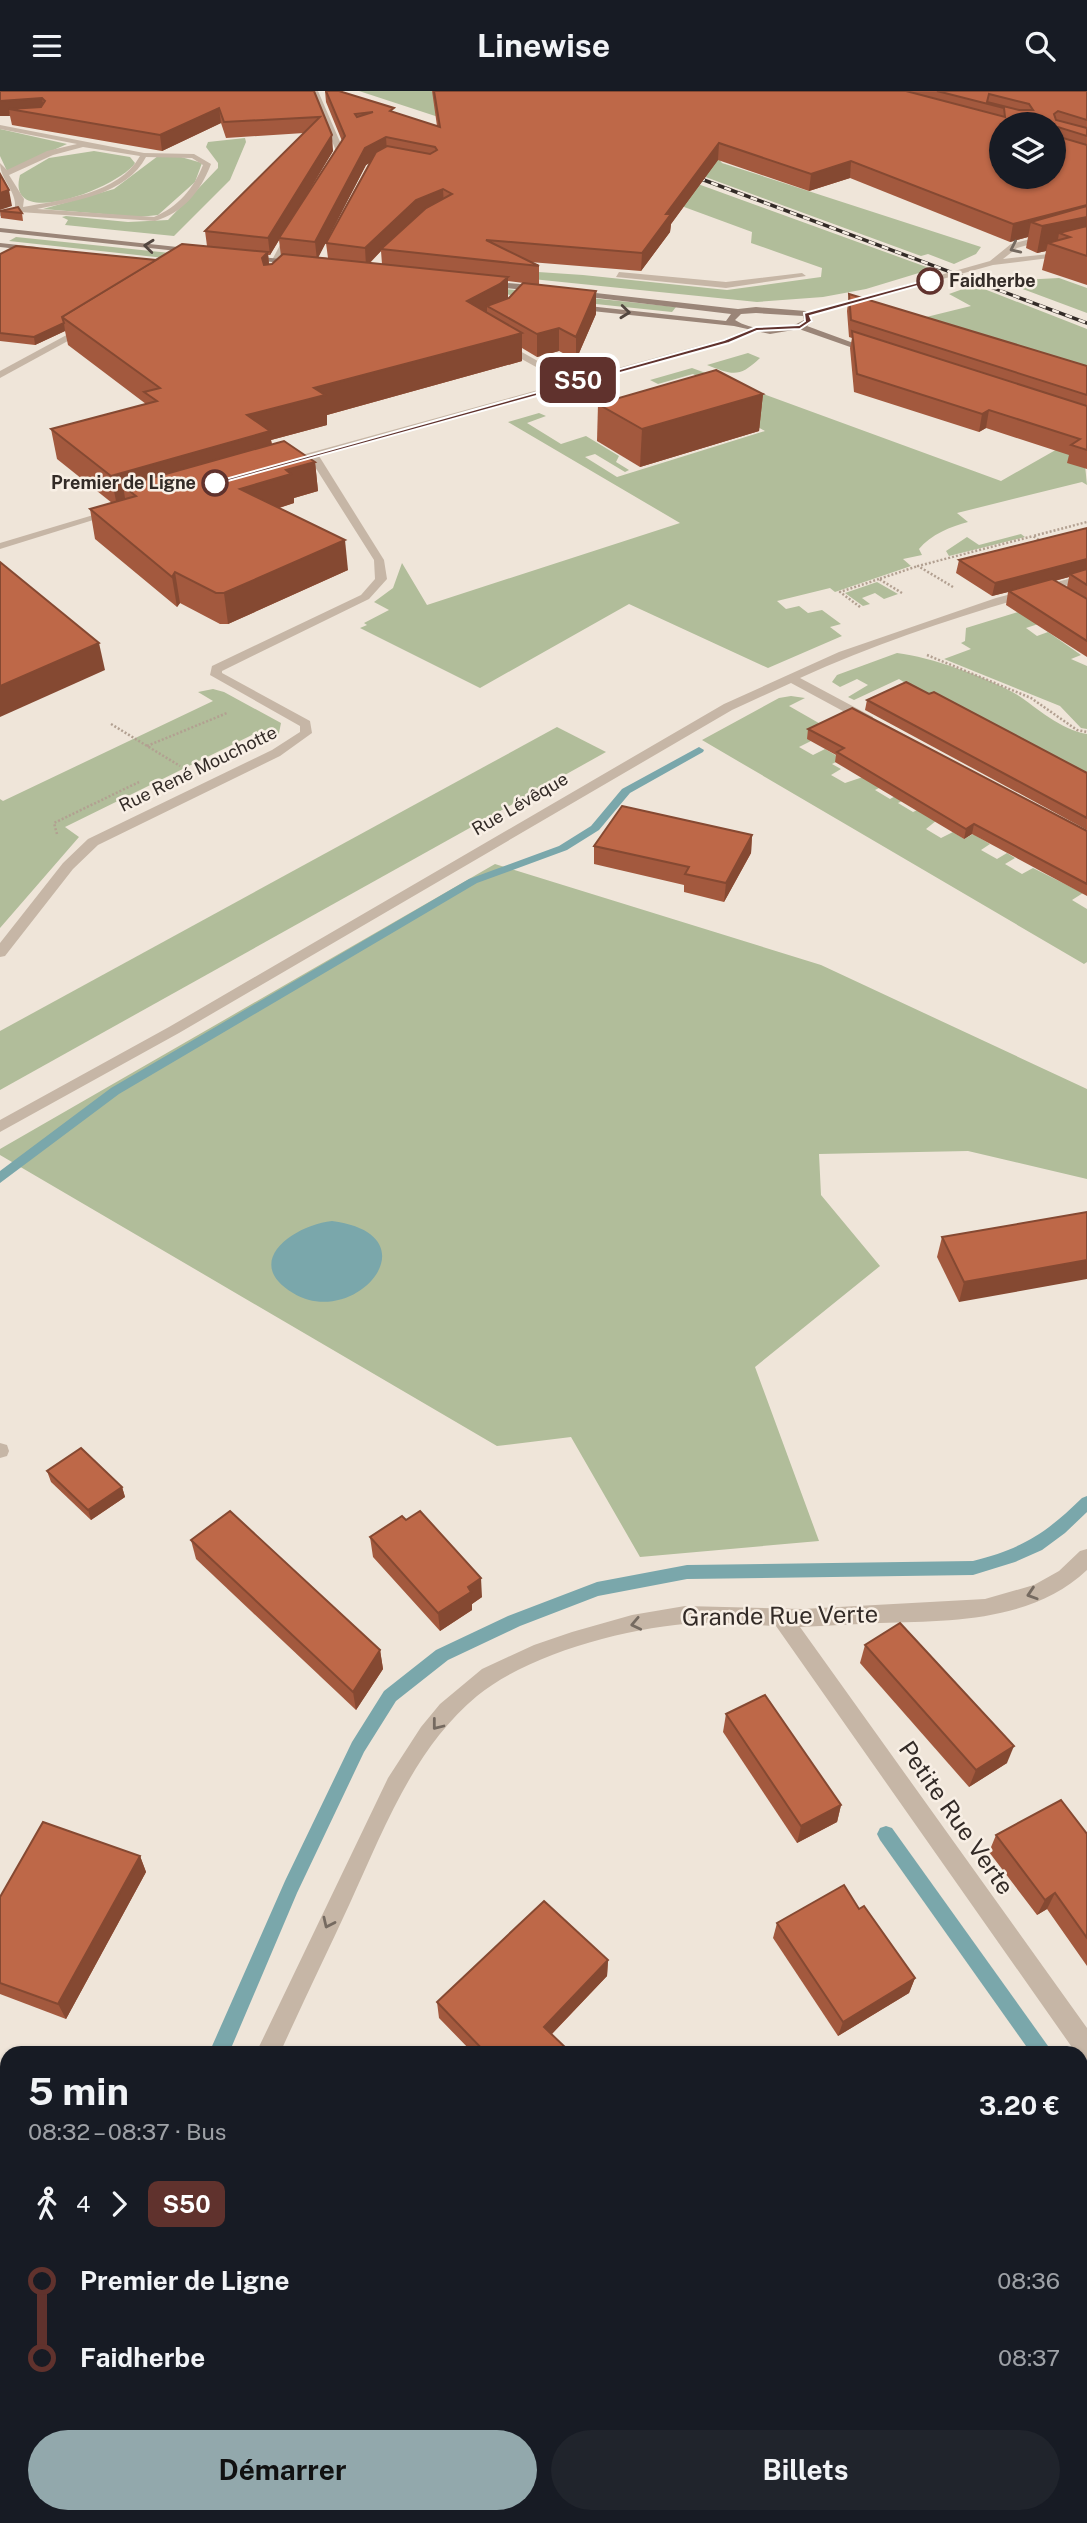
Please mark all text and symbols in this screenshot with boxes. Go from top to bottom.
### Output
icon: menu [28,27,66,65]
text: Linewise [477,27,610,64]
icon: search [1021,27,1059,65]
map controls [989,112,1066,189]
button: layers [989,112,1066,189]
one-way arrow [143,239,154,254]
one-way arrow [1009,239,1022,253]
marker: Faidherbe [917,268,943,294]
place label: Faidherbe [949,270,1036,291]
one-way arrow [619,304,631,319]
line badge: S50 [538,357,618,403]
text: S50 [554,366,602,394]
marker: Premier de Ligne [202,470,228,496]
place label: Premier de Ligne [51,472,196,493]
street label: Rue René Mouchotte [115,721,280,816]
street label: Rue Lévêque [468,768,572,840]
one-way arrow [1026,1585,1038,1600]
street label: Grande Rue Verte [682,1599,878,1631]
one-way arrow [630,1616,642,1631]
one-way arrow [433,1717,446,1729]
street label: Petite Rue Verte [894,1735,1020,1899]
one-way arrow [323,1916,337,1928]
text: 5 min [28,2069,129,2114]
text: 3.20 € [979,2090,1060,2121]
text: 08:32 – 08:37 · Bus [28,2118,226,2145]
icon: walk [28,2185,66,2223]
icon: forward [100,2185,138,2223]
text: 4 [76,2190,90,2217]
text: S50 [162,2190,211,2218]
text: Premier de Ligne [80,2265,289,2296]
text: 08:36 [997,2267,1060,2294]
text: Faidherbe [80,2342,205,2373]
text: 08:37 [998,2344,1060,2371]
button: Démarrer [28,2430,537,2510]
button: Billets [551,2430,1060,2510]

